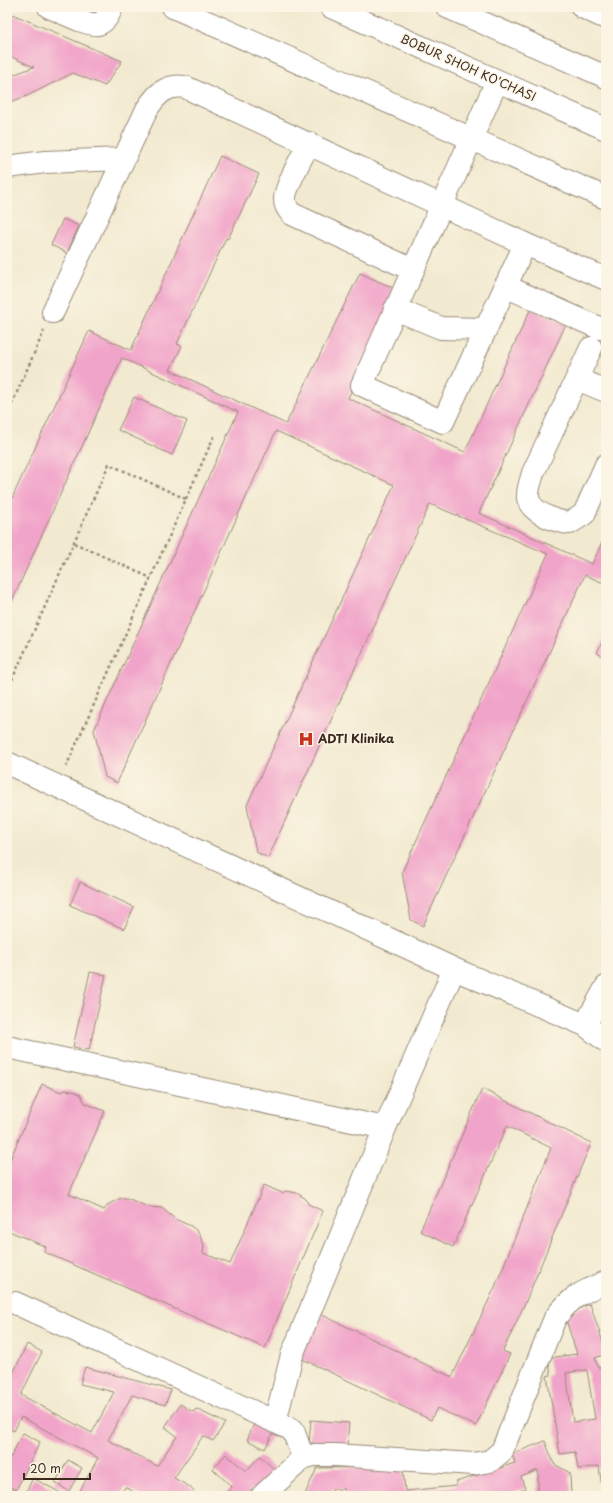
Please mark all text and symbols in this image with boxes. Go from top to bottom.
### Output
street label: BOBUR SHOH KO'CHASI [398,29,539,105]
place label: ADTI Klinika [317,729,395,747]
hospital icon: ADTI Klinika [297,730,315,748]
scale bar [24,1455,90,1481]
text: 20 m [30,1459,61,1477]

